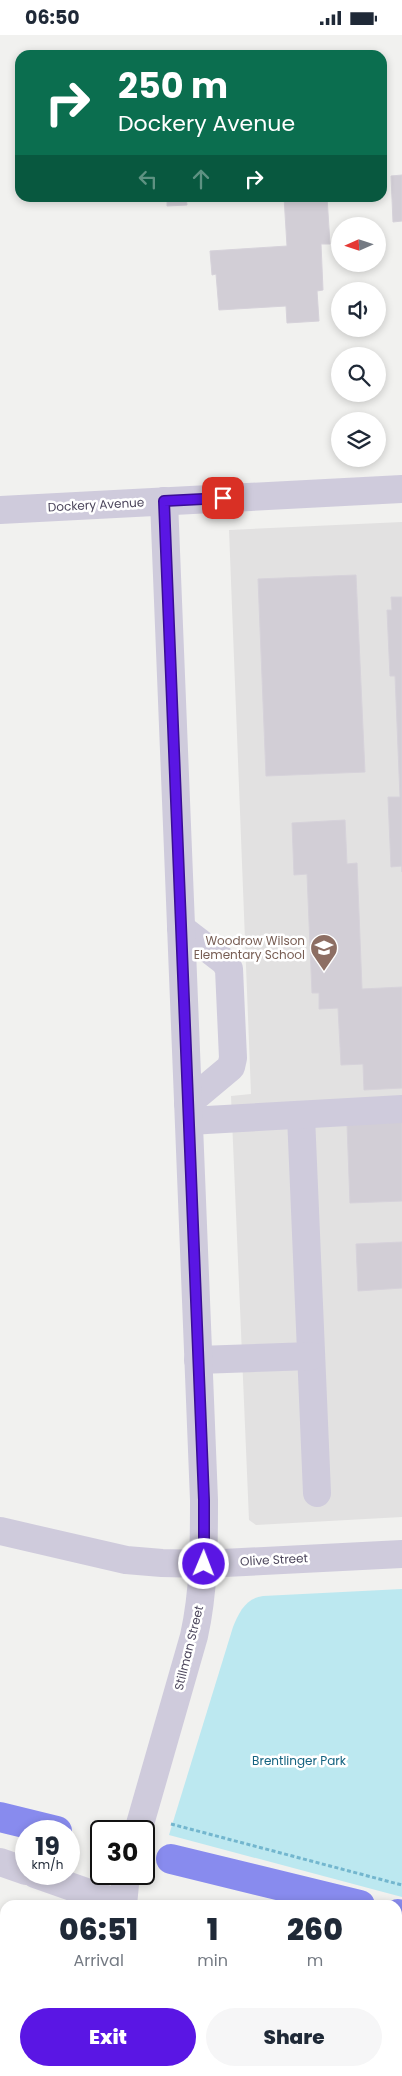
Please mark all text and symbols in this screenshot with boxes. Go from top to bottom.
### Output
text: 06:50 [25,4,80,31]
text: 250 m [118,61,228,110]
icon: right [35,70,100,135]
text: Dockery Avenue [118,108,295,139]
icon: left [134,165,162,193]
icon: ahead [187,165,215,193]
icon: right [240,165,268,193]
north arrow [331,217,386,273]
map controls [331,217,386,467]
button: sound [331,282,386,337]
button: search [331,347,386,402]
button: layers [331,412,386,467]
pin [202,477,244,519]
icon: arrive [209,484,237,512]
street label: Dockery Avenue [47,493,145,516]
place label: Woodrow Wilson Elementary School [194,932,305,963]
school or university icon: Woodrow Wilson Elementary School [309,933,339,972]
position arrow [177,1537,229,1589]
street label: Olive Street [240,1549,308,1570]
street label: Stillman Street [170,1604,207,1692]
park label: Brentlinger Park [252,1752,347,1769]
speed limit sign: 30 [90,1820,155,1885]
text: 19 [35,1829,60,1864]
text: km/h [32,1856,63,1873]
text: 06:51 [59,1908,138,1951]
text: 1 [207,1908,218,1951]
text: 260 [287,1908,343,1951]
text: Arrival [73,1949,124,1972]
text: min [197,1949,228,1972]
text: m [307,1949,323,1972]
button: Exit [20,2008,196,2066]
button: Share [206,2008,382,2066]

